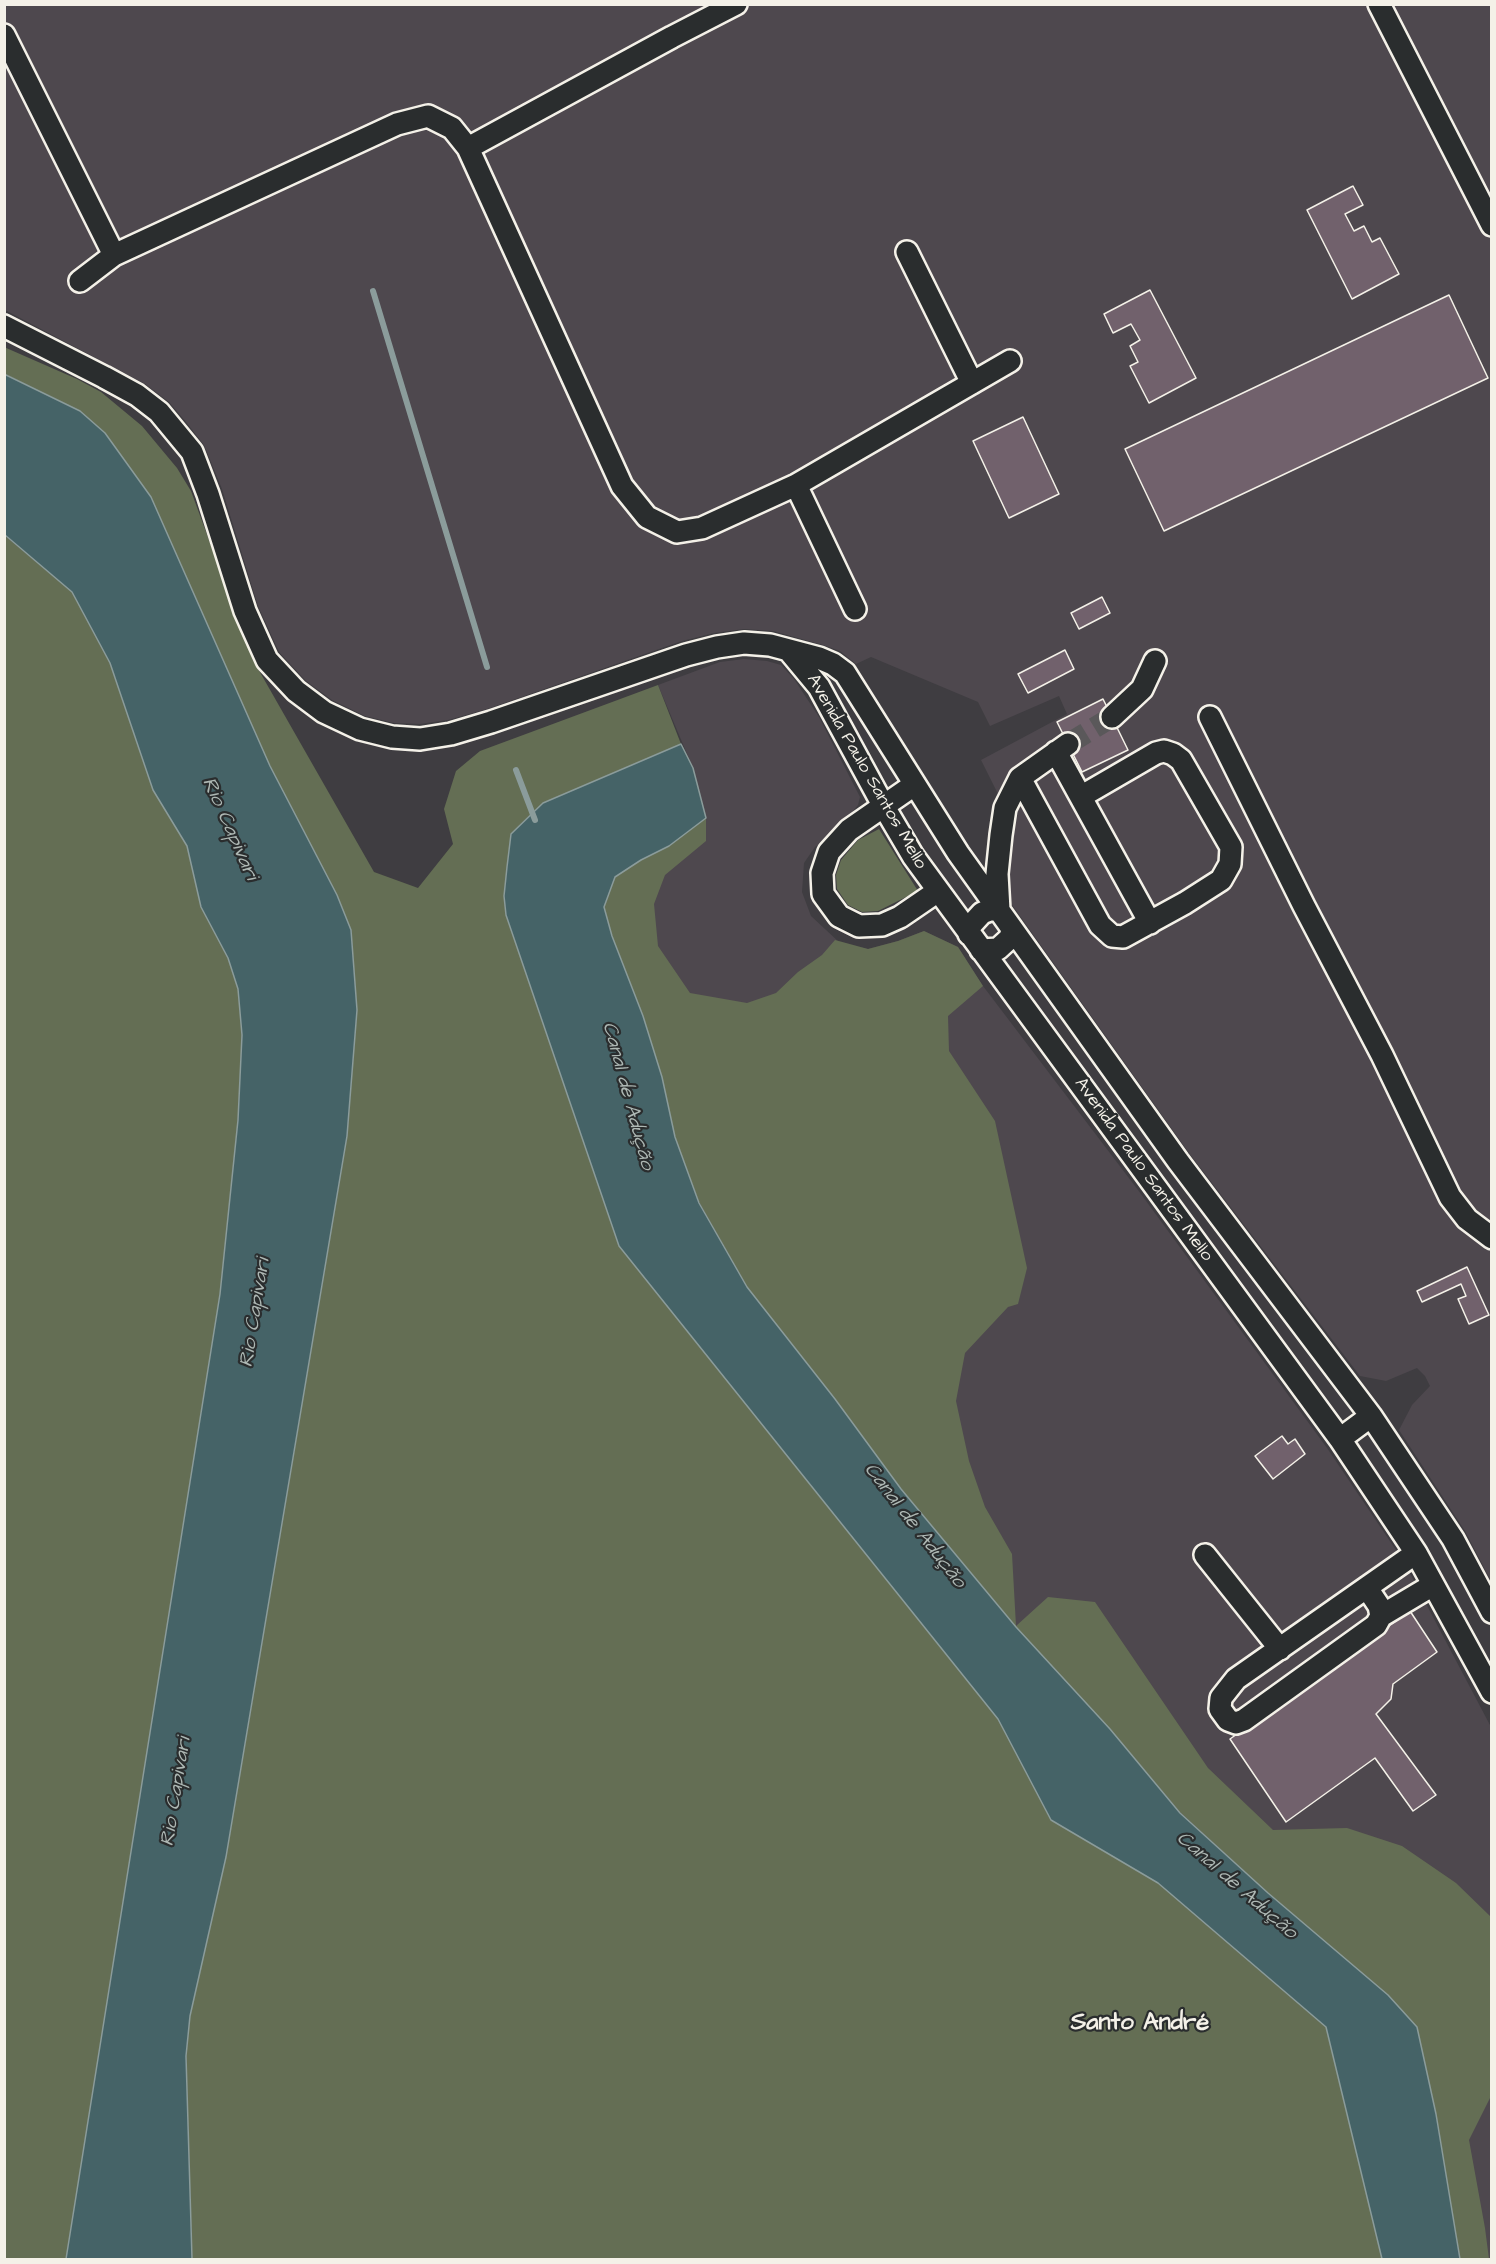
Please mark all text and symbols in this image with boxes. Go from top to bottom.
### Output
street label: Avenida Paulo Santos Mello [801,671,931,873]
water label: Rio Capivari [196,774,262,884]
water label: Canal de Adução [596,1019,658,1173]
street label: Avenida Paulo Santos Mello [1069,1074,1217,1266]
water label: Rio Capivari [236,1257,276,1369]
water label: Canal de Adução [858,1459,970,1593]
water label: Rio Capivari [157,1736,197,1848]
water label: Canal de Adução [1171,1827,1301,1945]
district label: Santo André [1071,2010,1209,2038]

